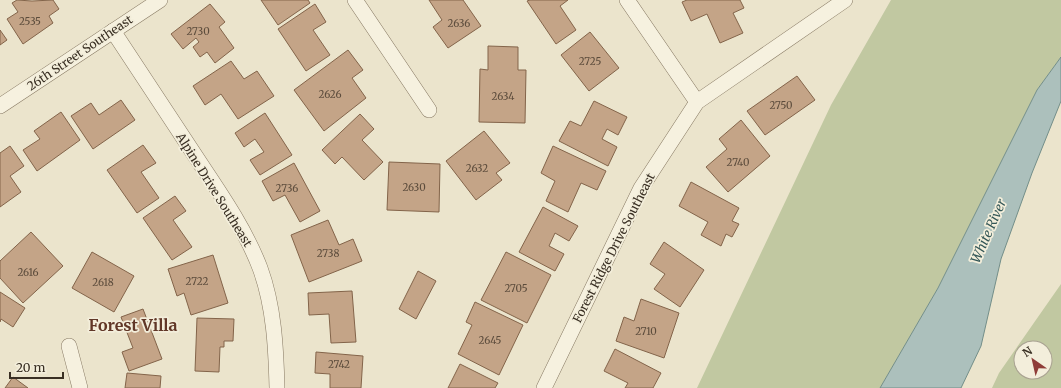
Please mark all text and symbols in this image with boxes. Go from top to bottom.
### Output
street label: 26th Street Southeast [24,12,136,93]
house number: 2535 [19,15,41,28]
house number: 2636 [448,17,470,30]
house number: 2730 [186,25,210,38]
house number: 2725 [579,55,601,68]
house number: 2626 [318,88,342,101]
house number: 2634 [492,90,514,103]
house number: 2750 [769,99,793,112]
street label: Alpine Drive Southeast [173,129,256,250]
house number: 2740 [727,156,749,169]
house number: 2632 [466,162,488,175]
street label: Forest Ridge Drive Southeast [569,170,658,325]
house number: 2630 [402,181,426,194]
house number: 2736 [276,182,298,195]
water label: White River [967,196,1010,266]
house number: 2738 [317,247,339,260]
house number: 2616 [17,266,39,279]
house number: 2722 [186,275,208,288]
house number: 2618 [92,276,114,289]
house number: 2705 [504,282,528,295]
district label: Forest Villa [89,315,178,335]
house number: 2710 [635,325,657,338]
house number: 2645 [479,334,502,347]
north arrow [1013,340,1053,380]
text: N [1020,343,1035,360]
scale bar [10,354,63,380]
house number: 2742 [328,358,350,371]
text: 20 m [16,360,45,375]

